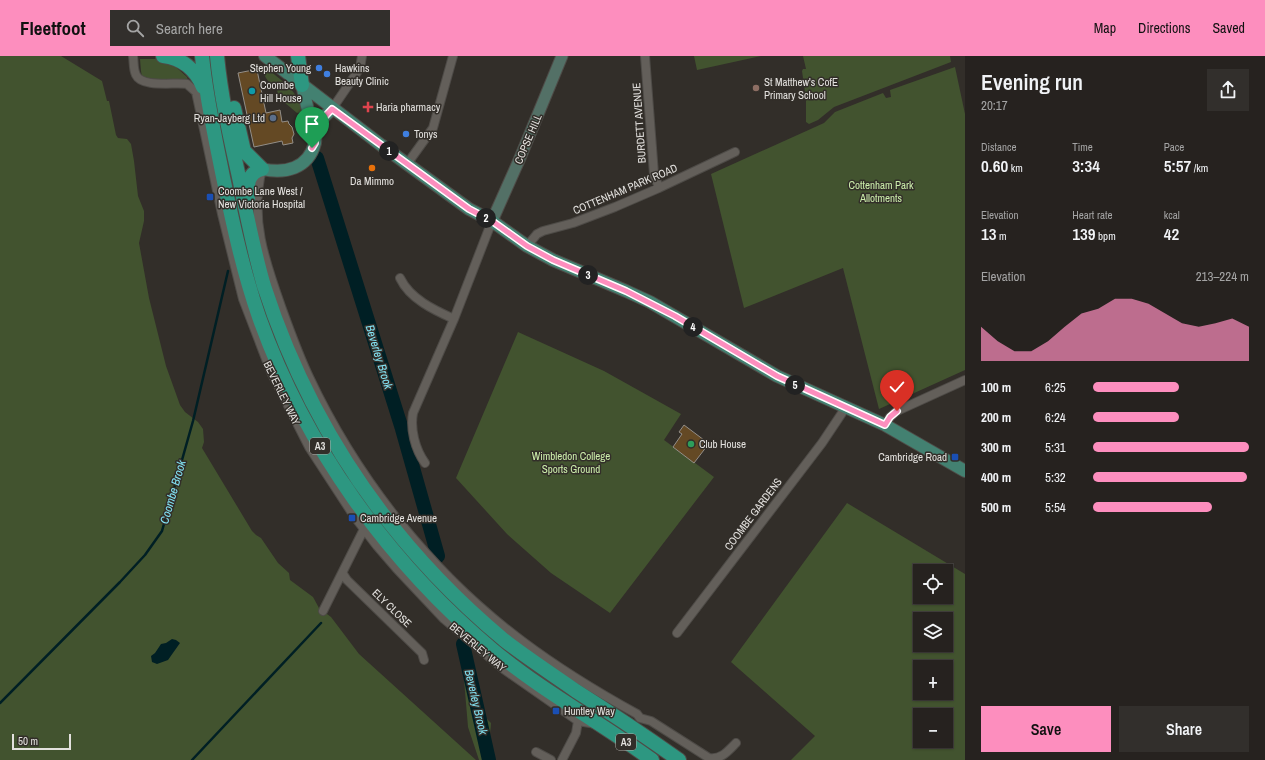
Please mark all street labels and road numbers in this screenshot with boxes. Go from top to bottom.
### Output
street label: BURDETT AVENUE [629,82,649,164]
street label: COPSE HILL [511,112,545,166]
street label: COTTENHAM PARK ROAD [571,161,679,217]
street label: BEVERLEY WAY [260,359,304,427]
road number: A3 [310,438,330,454]
street label: COOMBE GARDENS [721,475,785,553]
street label: ELY CLOSE [369,586,415,630]
street label: BEVERLEY WAY [447,619,509,675]
road number: A3 [616,734,636,750]

